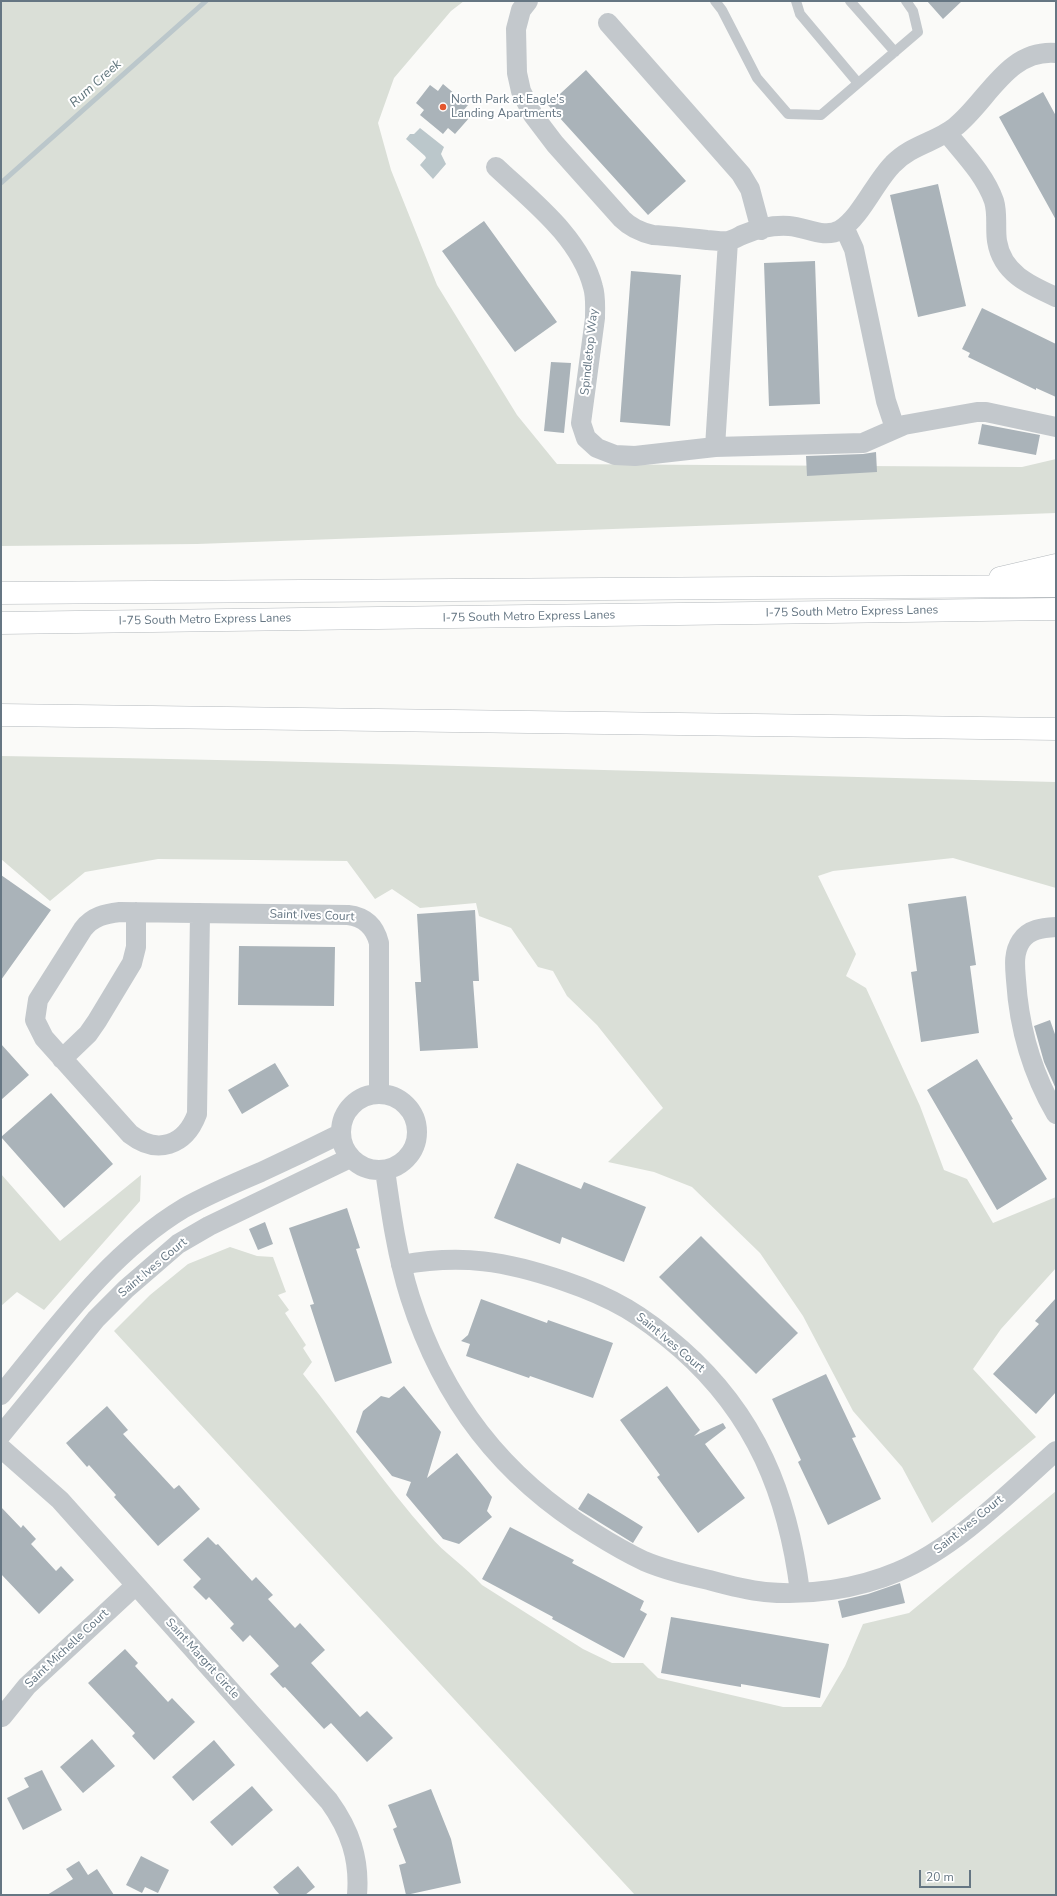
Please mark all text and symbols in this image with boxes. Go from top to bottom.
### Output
water label: Rum Creek [67,57,125,111]
place label: North Park at Eagle's Landing Apartments [451,93,565,121]
marker: North Park at Eagle's Landing Apartments [438,102,448,112]
street label: Spindletop Way [578,308,602,396]
street label: I-75 South Metro Express Lanes [766,603,938,621]
street label: I-75 South Metro Express Lanes [443,608,615,626]
street label: I-75 South Metro Express Lanes [119,611,291,629]
street label: Saint Ives Court [269,907,355,925]
street label: Saint Ives Court [116,1235,190,1301]
street label: Saint Ives Court [633,1310,707,1376]
street label: Saint Ives Court [931,1493,1007,1557]
street label: Saint Michelle Court [22,1607,112,1691]
street label: Saint Margrit Circle [162,1616,242,1702]
scale bar [921,1862,973,1888]
text: 20 m [926,1869,954,1885]

